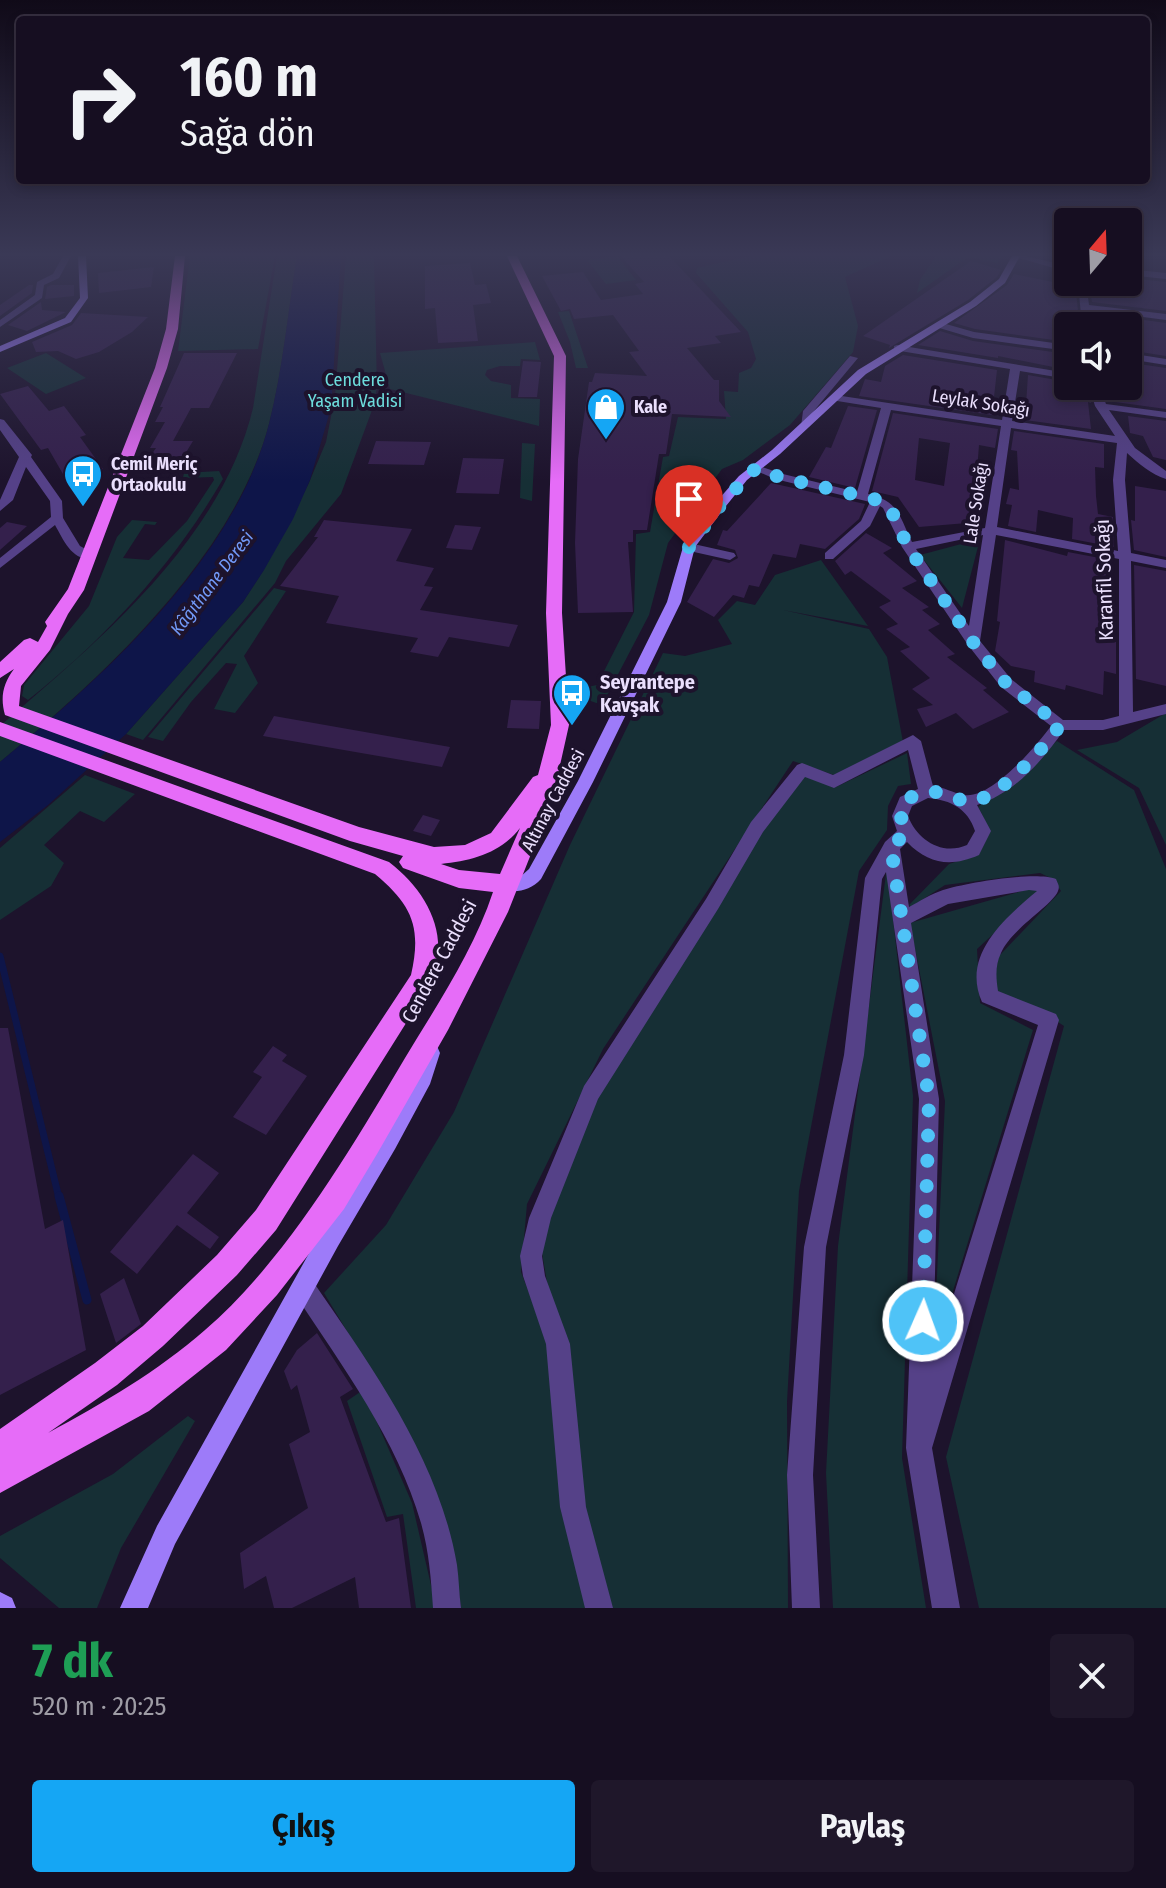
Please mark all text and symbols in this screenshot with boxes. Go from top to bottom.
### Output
text: 160 m [180,44,318,111]
icon: right [48,48,152,152]
text: Sağa dön [180,112,315,156]
north arrow [1054,208,1142,296]
map controls [1054,208,1142,400]
button: sound [1054,312,1142,400]
park label: Cendere Yaşam Vadisi [308,369,402,412]
street label: Leylak Sokağı [931,384,1031,422]
shop icon: Kale [585,386,627,441]
place label: Kale [634,396,667,418]
bus stop icon: Cemil Meriç Ortaokulu [62,453,104,508]
place label: Cemil Meriç Ortaokulu [111,453,198,496]
street label: Lale Sokağı [959,461,993,545]
pin [655,465,723,547]
icon: arrive [667,477,711,521]
street label: Karanfil Sokağı [1090,519,1118,641]
water label: Kâğıthane Deresi [166,526,259,639]
place label: Seyrantepe Kavşak [600,670,695,717]
bus stop icon: Seyrantepe Kavşak [551,672,593,727]
street label: Altınay Caddesi [517,745,589,855]
street label: Cendere Caddesi [396,895,482,1027]
position arrow [881,1279,965,1363]
text: 7 dk [32,1632,113,1690]
button: close [1050,1634,1134,1718]
text: 520 m · 20:25 [32,1691,166,1722]
button: Çıkış [32,1780,575,1872]
button: Paylaş [591,1780,1134,1872]

